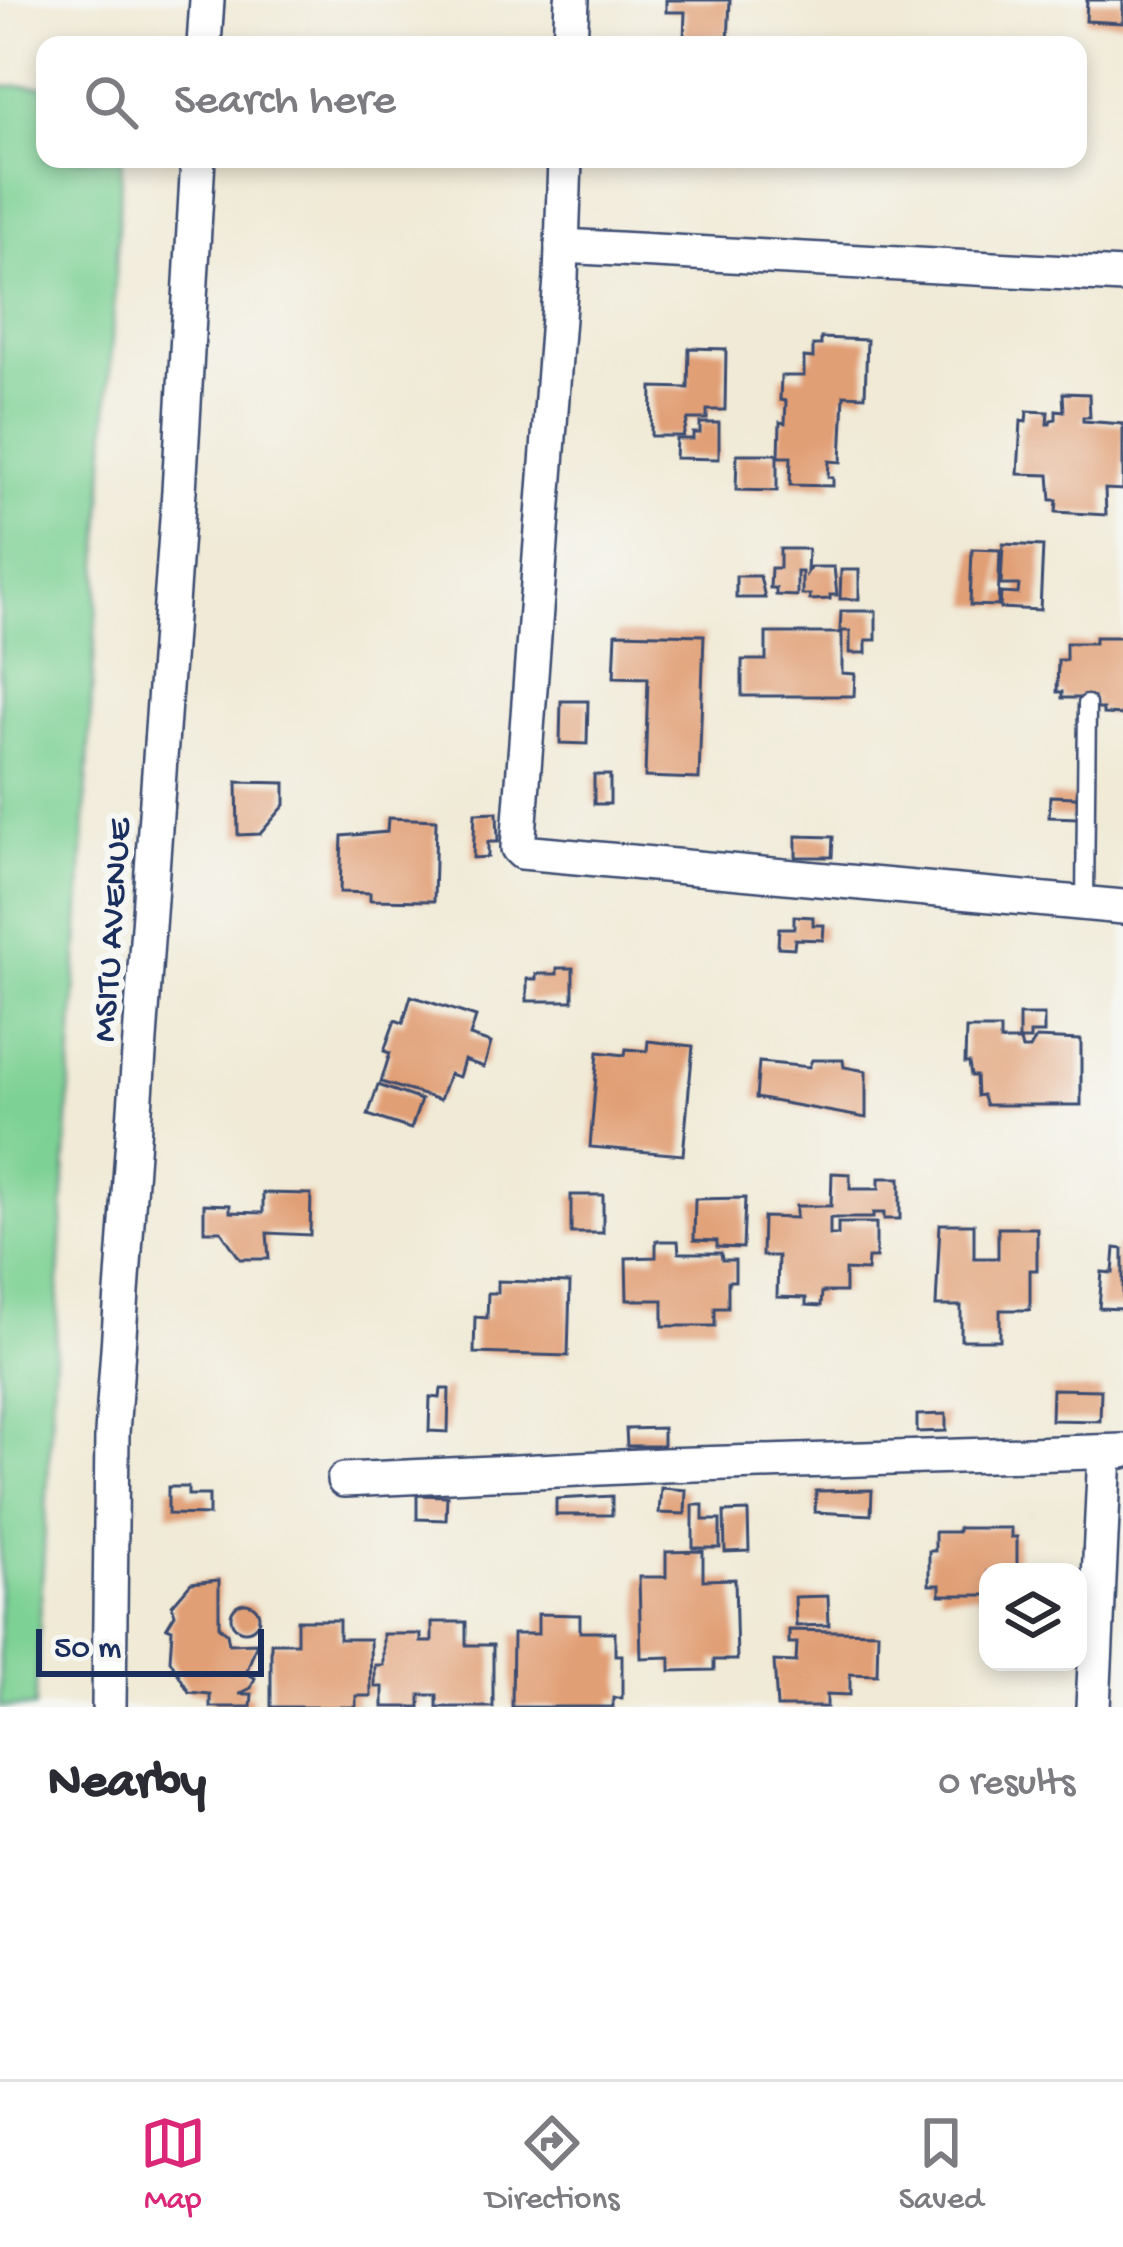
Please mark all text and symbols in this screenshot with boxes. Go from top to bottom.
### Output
search box [36,36,1087,168]
icon: search [78,69,144,135]
text: Search here [174,76,396,129]
street label: MSITU AVENUE [85,816,144,1044]
map controls [979,1563,1087,1671]
button: layers [979,1563,1087,1671]
scale bar [36,1623,264,1676]
text: 50 m [54,1631,121,1669]
text: Nearby [48,1755,206,1815]
text: 0 results [938,1762,1075,1808]
tab: Map [140,2110,206,2220]
tab: Directions [485,2110,619,2220]
tab: Saved [899,2110,983,2220]

